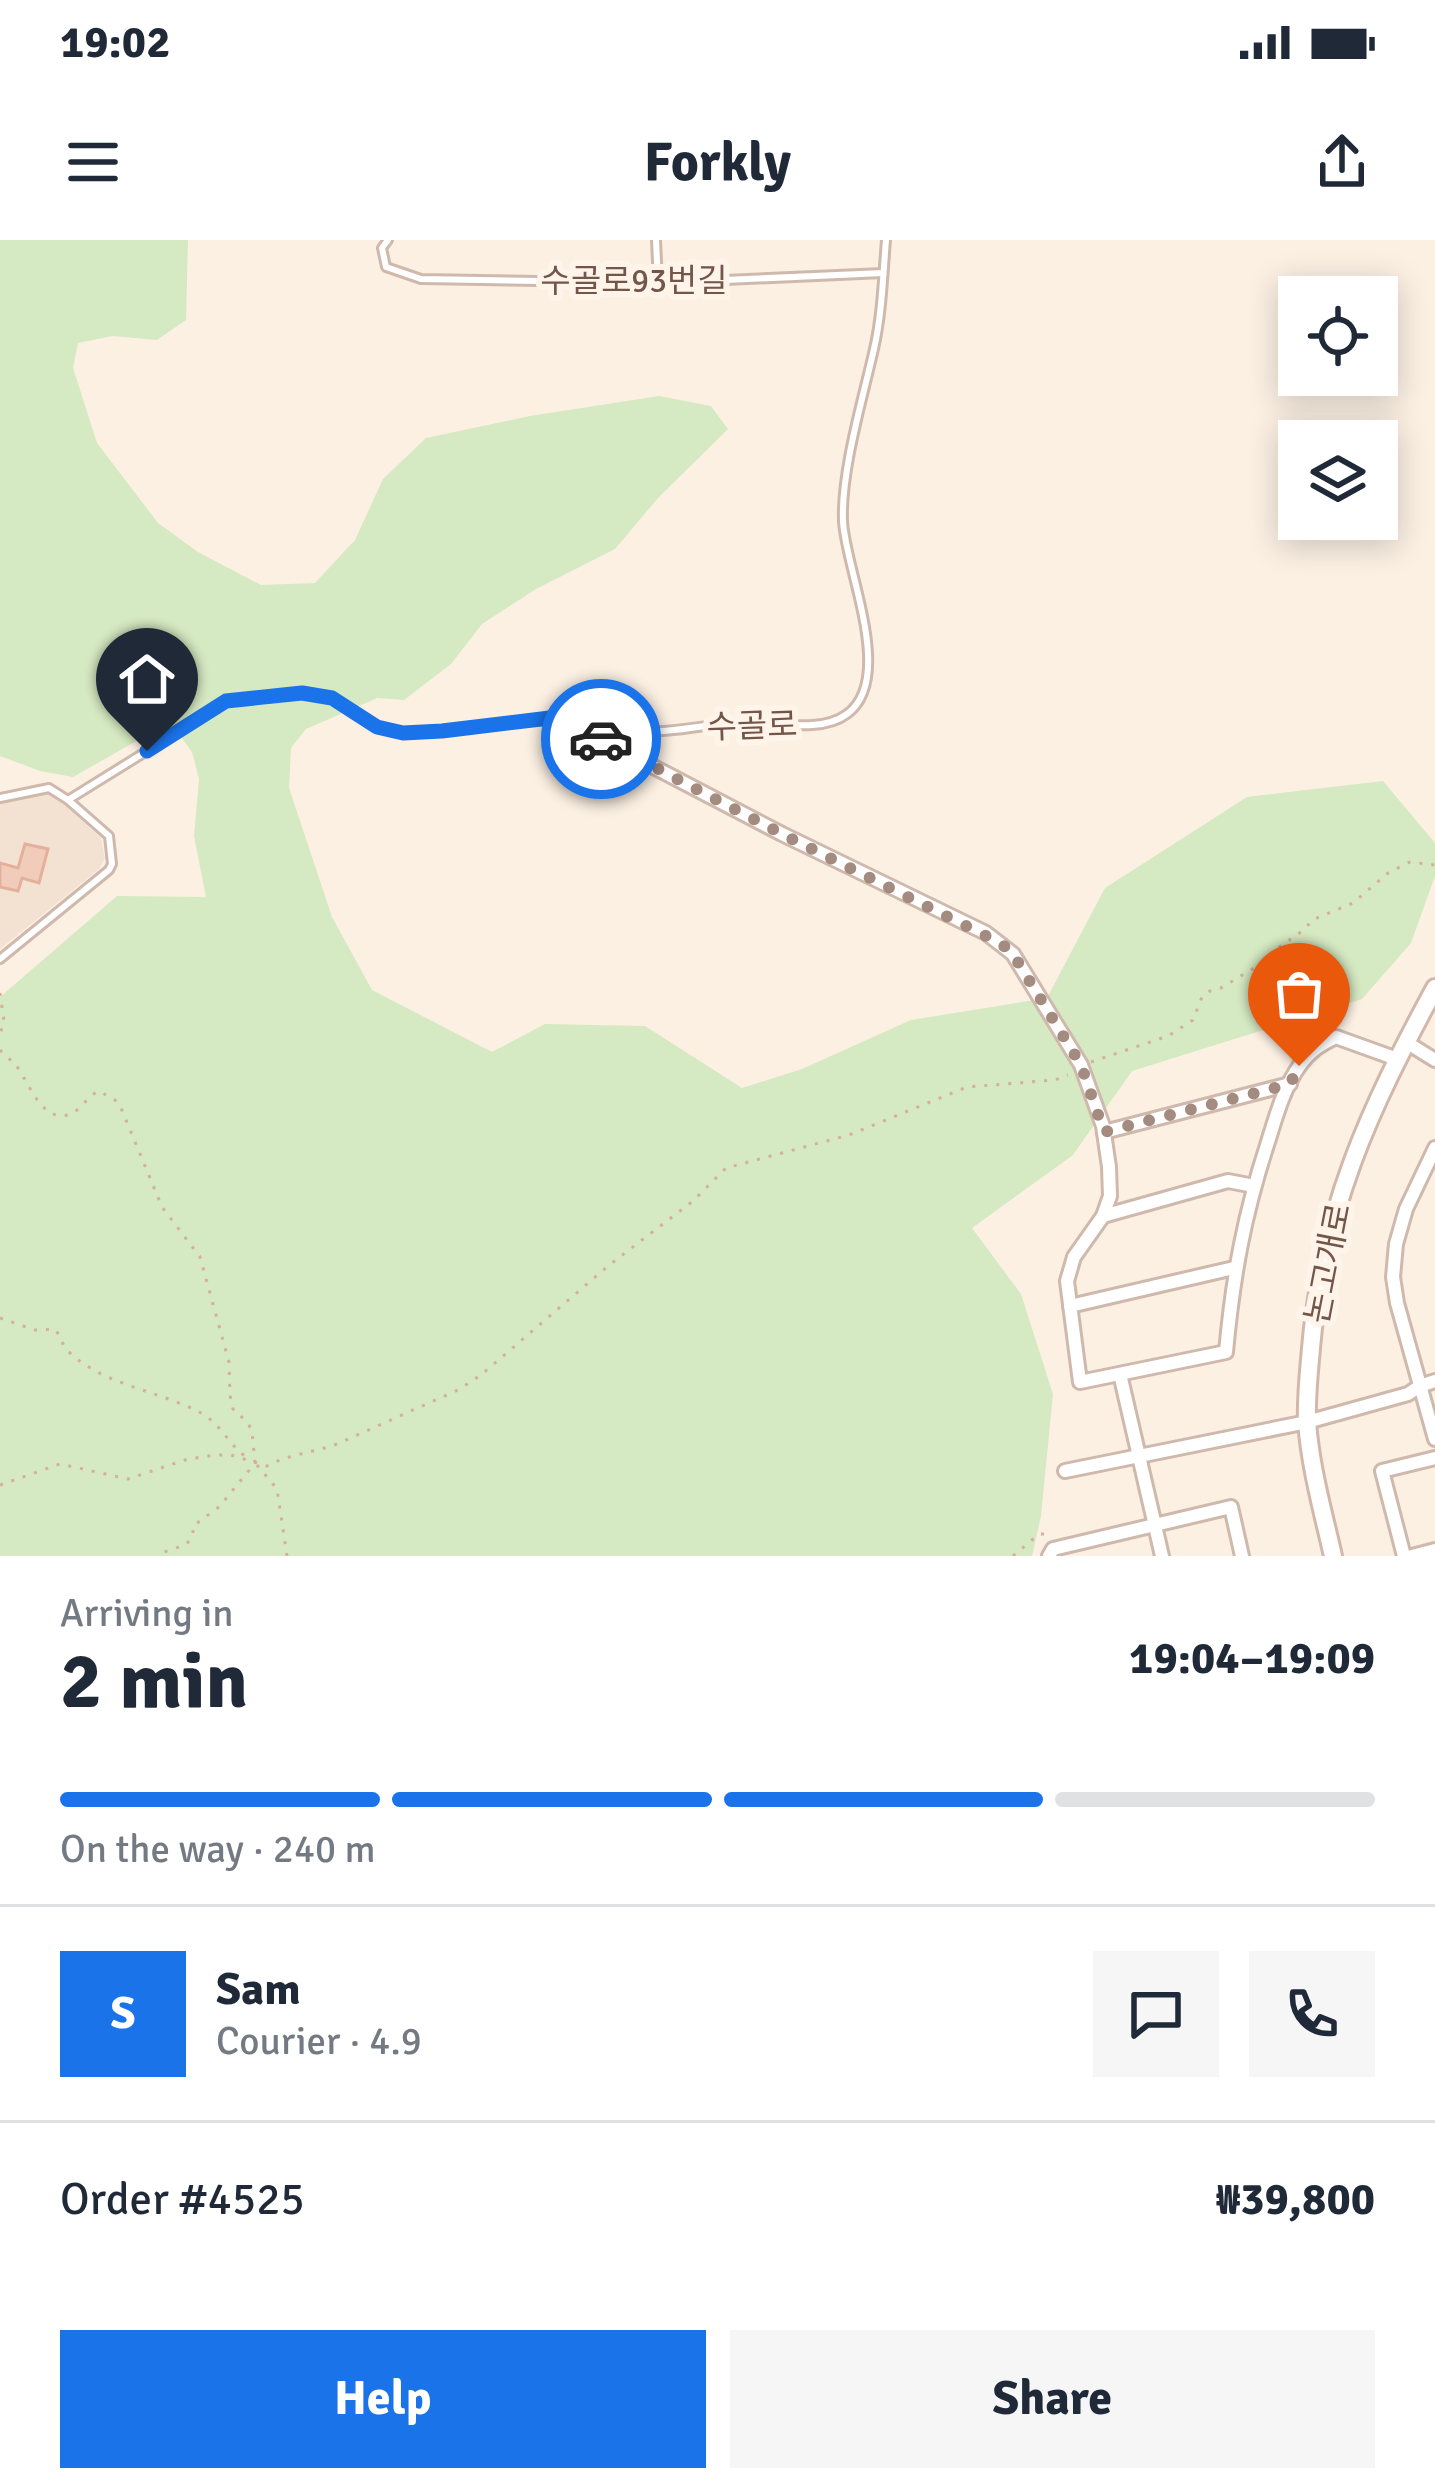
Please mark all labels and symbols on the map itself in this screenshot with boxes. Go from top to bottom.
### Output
street label: 수골로93번길 [540,261,728,302]
pin [96,628,198,751]
courier [541,679,661,799]
street label: 수골로 [706,704,798,749]
pin [1248,943,1350,1066]
street label: 논고개로 [1297,1200,1360,1327]

